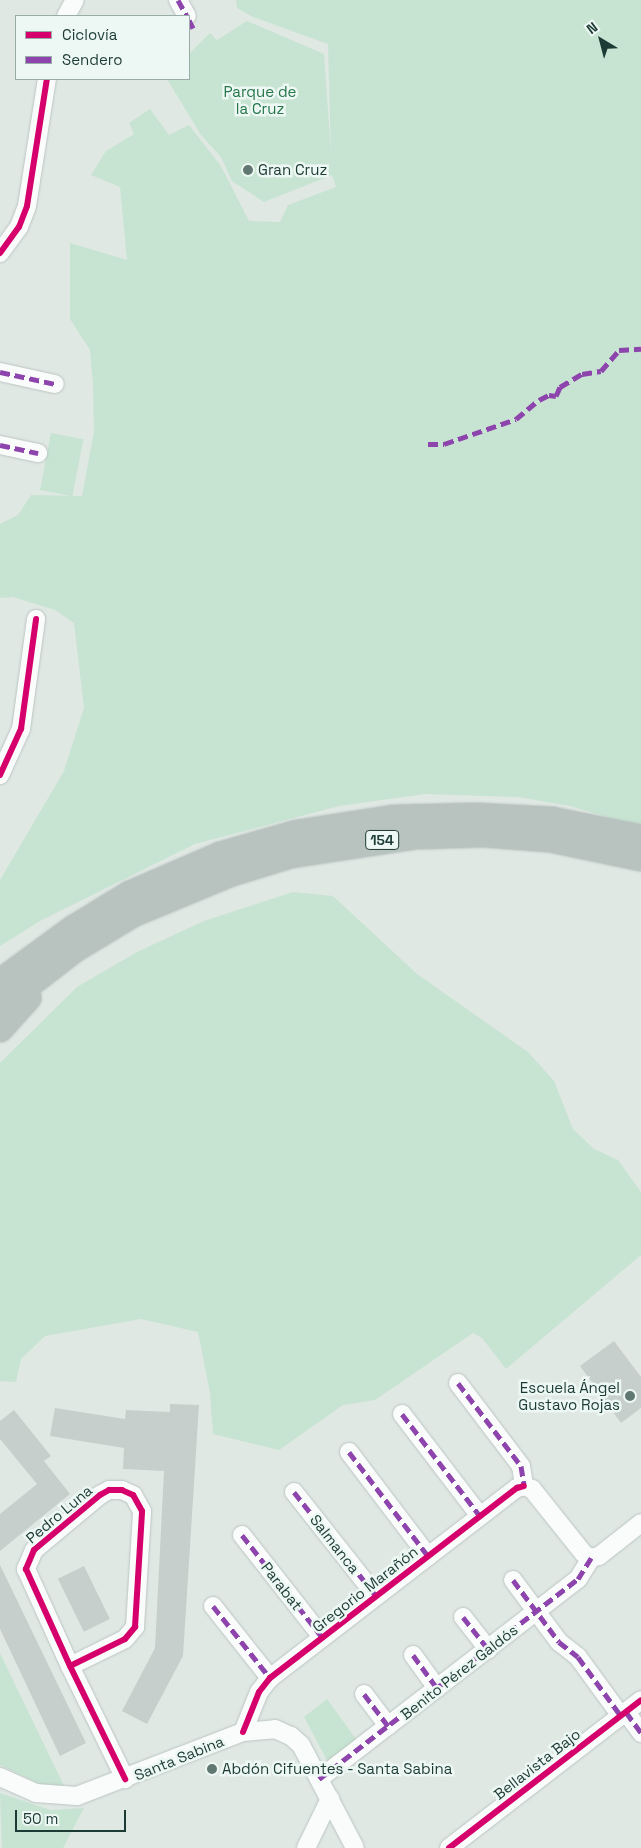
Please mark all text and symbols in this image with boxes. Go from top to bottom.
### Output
legend [15,15,190,80]
north arrow [576,15,626,65]
text: N [583,18,601,38]
text: Ciclovía [62,25,117,44]
text: Sendero [62,50,122,69]
park label: Parque de la Cruz [224,82,296,117]
place label: Gran Cruz [258,161,327,179]
marker: Gran Cruz [242,164,254,176]
road number: 154 [364,828,400,852]
place label: Escuela Ángel Gustavo Rojas [518,1378,620,1413]
marker: Escuela Ángel Gustavo Rojas [624,1390,636,1402]
street label: Pedro Luna [22,1481,96,1547]
street label: Salmanca [306,1511,364,1577]
street label: Gregorio Marañón [309,1542,421,1636]
street label: Parabat [258,1558,306,1614]
street label: Benito Pérez Galdós [397,1621,521,1723]
street label: Bellavista Bajo [490,1725,584,1803]
street label: Santa Sabina [132,1732,226,1784]
place label: Abdón Cifuentes - Santa Sabina [222,1760,453,1778]
marker: Abdón Cifuentes - Santa Sabina [206,1763,218,1775]
scale bar [18,1800,129,1832]
text: 50 m [23,1809,58,1828]

